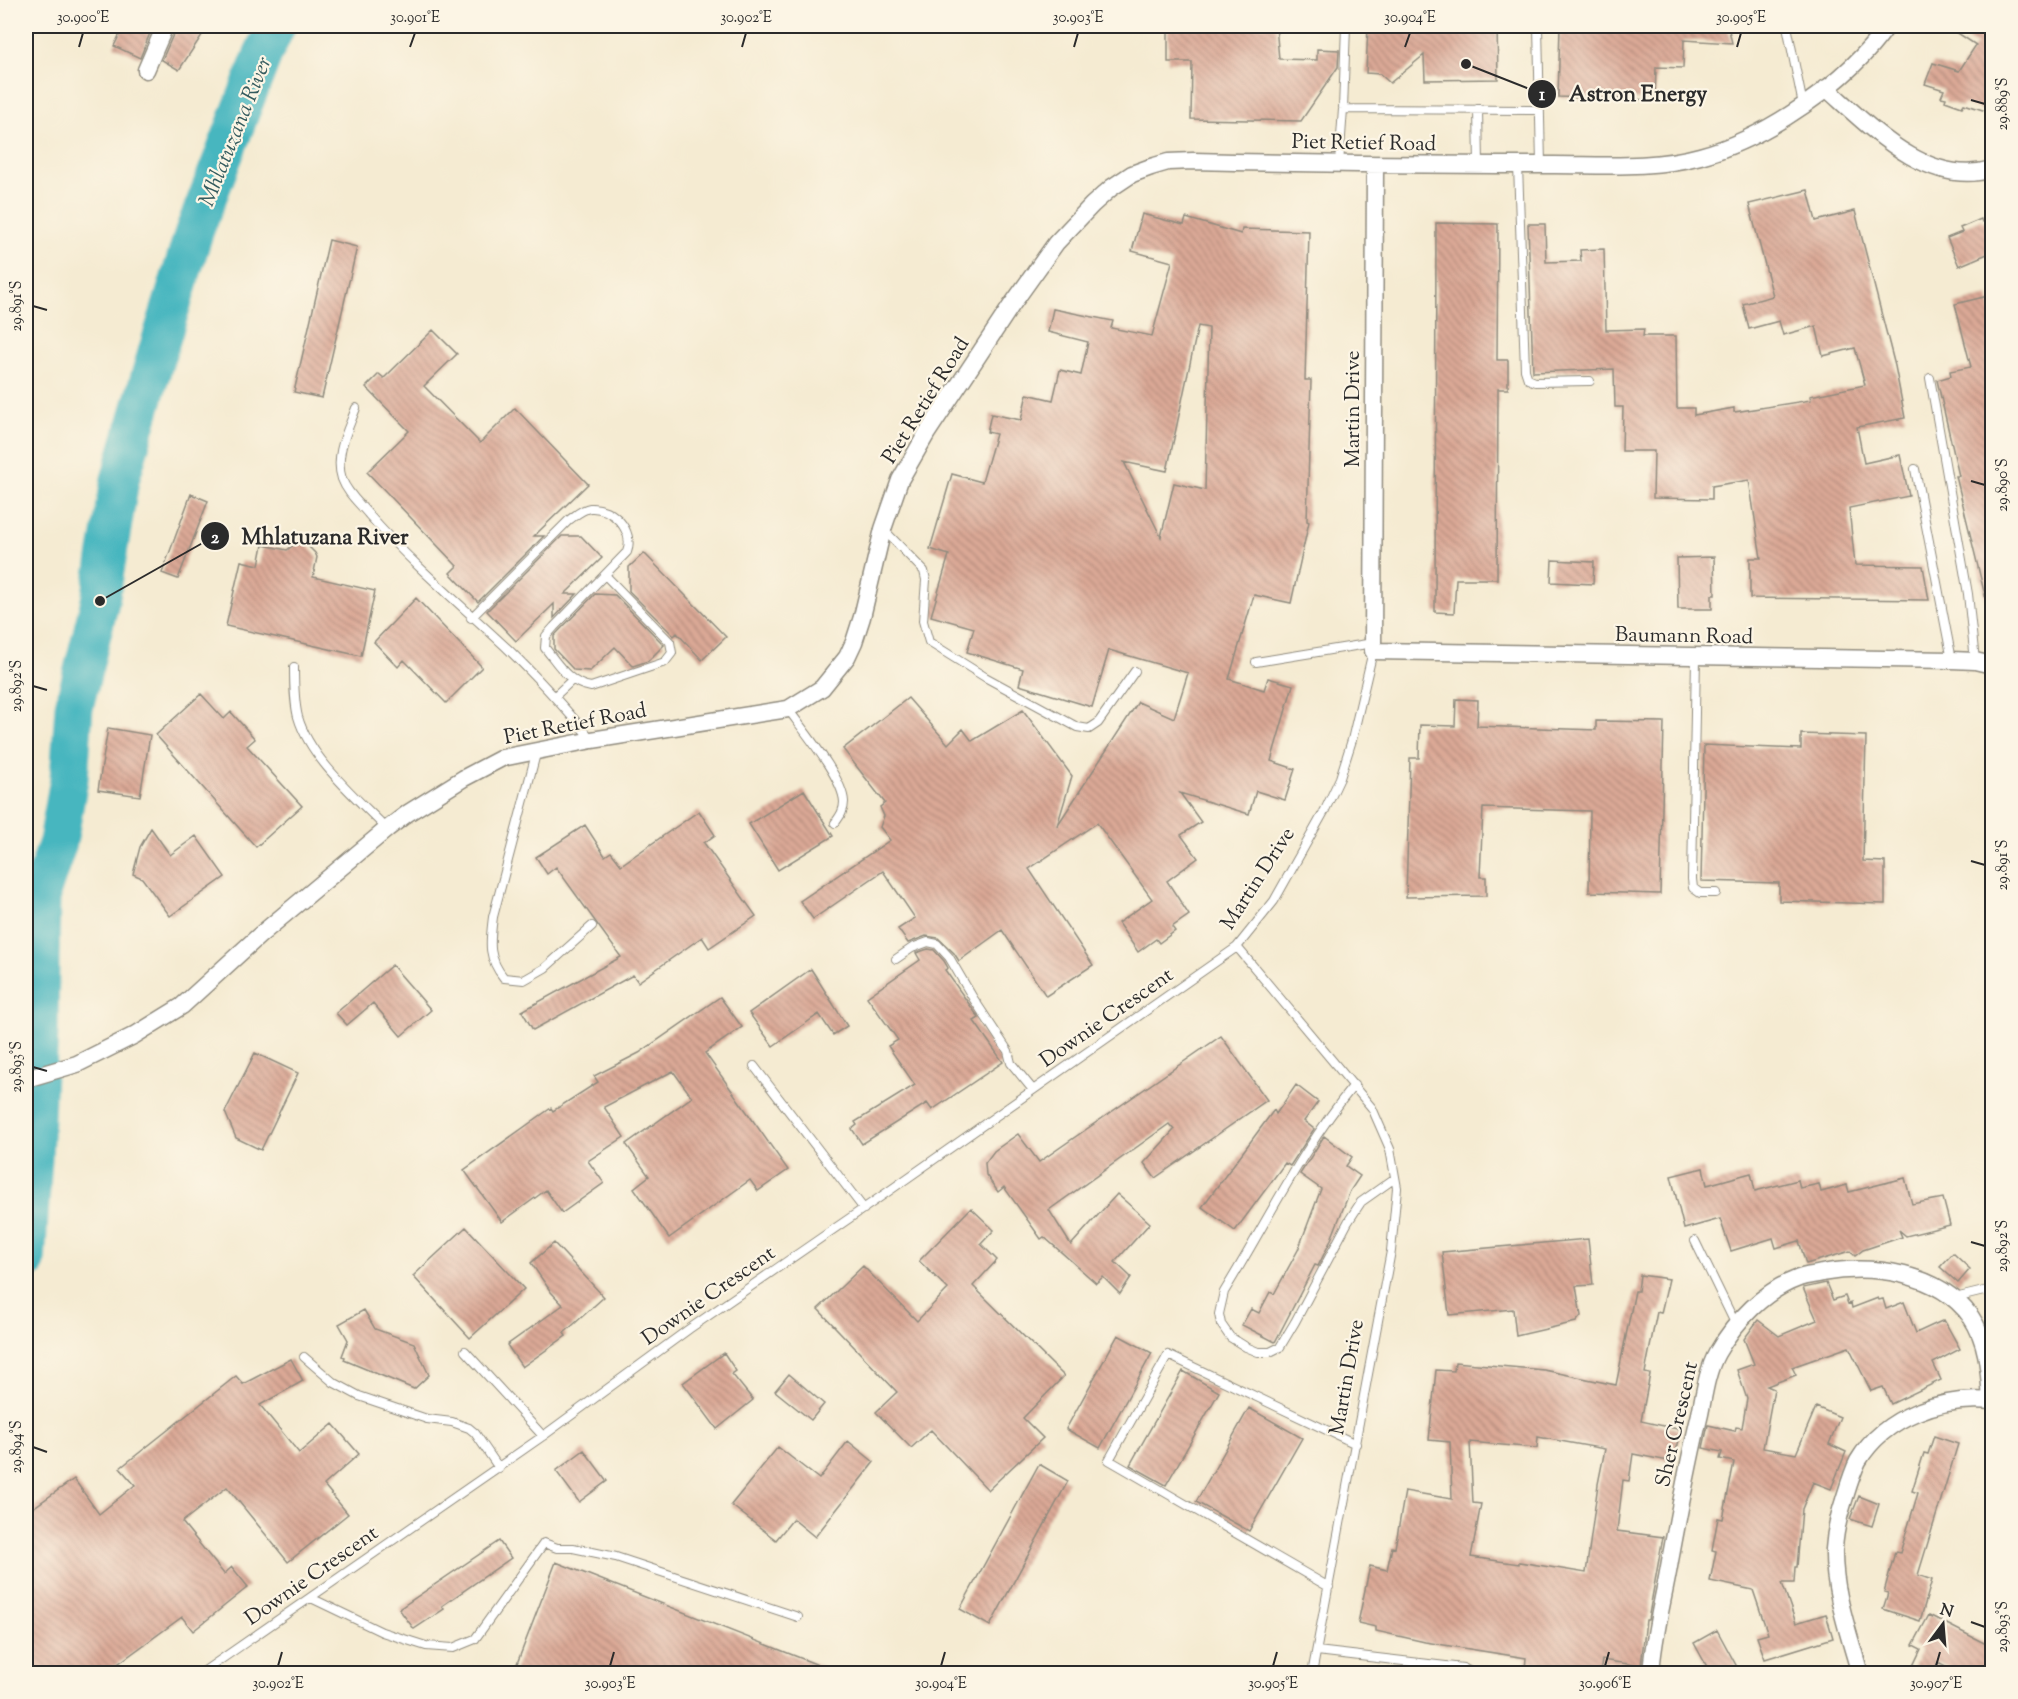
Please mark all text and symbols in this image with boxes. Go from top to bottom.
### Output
text: 30.900°E [57,8,109,29]
text: 30.901°E [390,8,440,29]
text: 30.902°E [720,8,772,29]
text: 30.903°E [1052,8,1104,29]
text: 30.904°E [1384,8,1436,29]
text: 30.905°E [1716,8,1766,29]
water label: Mhlatuzana River [192,52,281,212]
callout: Astron Energy [1527,74,1719,114]
text: 29.889°S [1993,77,2014,130]
text: Astron Energy [1569,80,1707,112]
text: 1 [1539,83,1546,109]
street label: Piet Retief Road [1291,128,1437,160]
text: 29.891°S [7,281,28,331]
street label: Piet Retief Road [876,332,978,470]
street label: Martin Drive [1339,350,1369,468]
text: 29.890°S [1993,458,2014,512]
callout: Mhlatuzana River [200,516,421,556]
text: Mhlatuzana River [242,523,409,555]
text: 2 [211,526,220,552]
street label: Baumann Road [1615,621,1753,653]
text: 29.892°S [7,660,28,712]
street label: Piet Retief Road [502,696,649,753]
street label: Martin Drive [1214,822,1303,936]
text: 29.891°S [1993,840,2014,890]
street label: Downie Crescent [1034,961,1180,1076]
text: 29.893°S [7,1041,28,1093]
text: 29.892°S [1993,1220,2014,1272]
street label: Downie Crescent [636,1239,782,1354]
street label: Martin Drive [1323,1317,1373,1438]
street label: Sher Crescent [1649,1359,1707,1490]
text: 29.894°S [7,1420,28,1474]
street label: Downie Crescent [239,1519,385,1634]
north arrow [1913,1594,1973,1654]
text: N [1937,1599,1956,1625]
text: 29.893°S [1993,1601,2014,1653]
text: 30.902°E [252,1674,304,1695]
text: 30.903°E [584,1674,636,1695]
text: 30.904°E [915,1674,967,1695]
text: 30.905°E [1248,1674,1298,1695]
text: 30.906°E [1579,1674,1631,1695]
text: 30.907°E [1910,1674,1962,1695]

